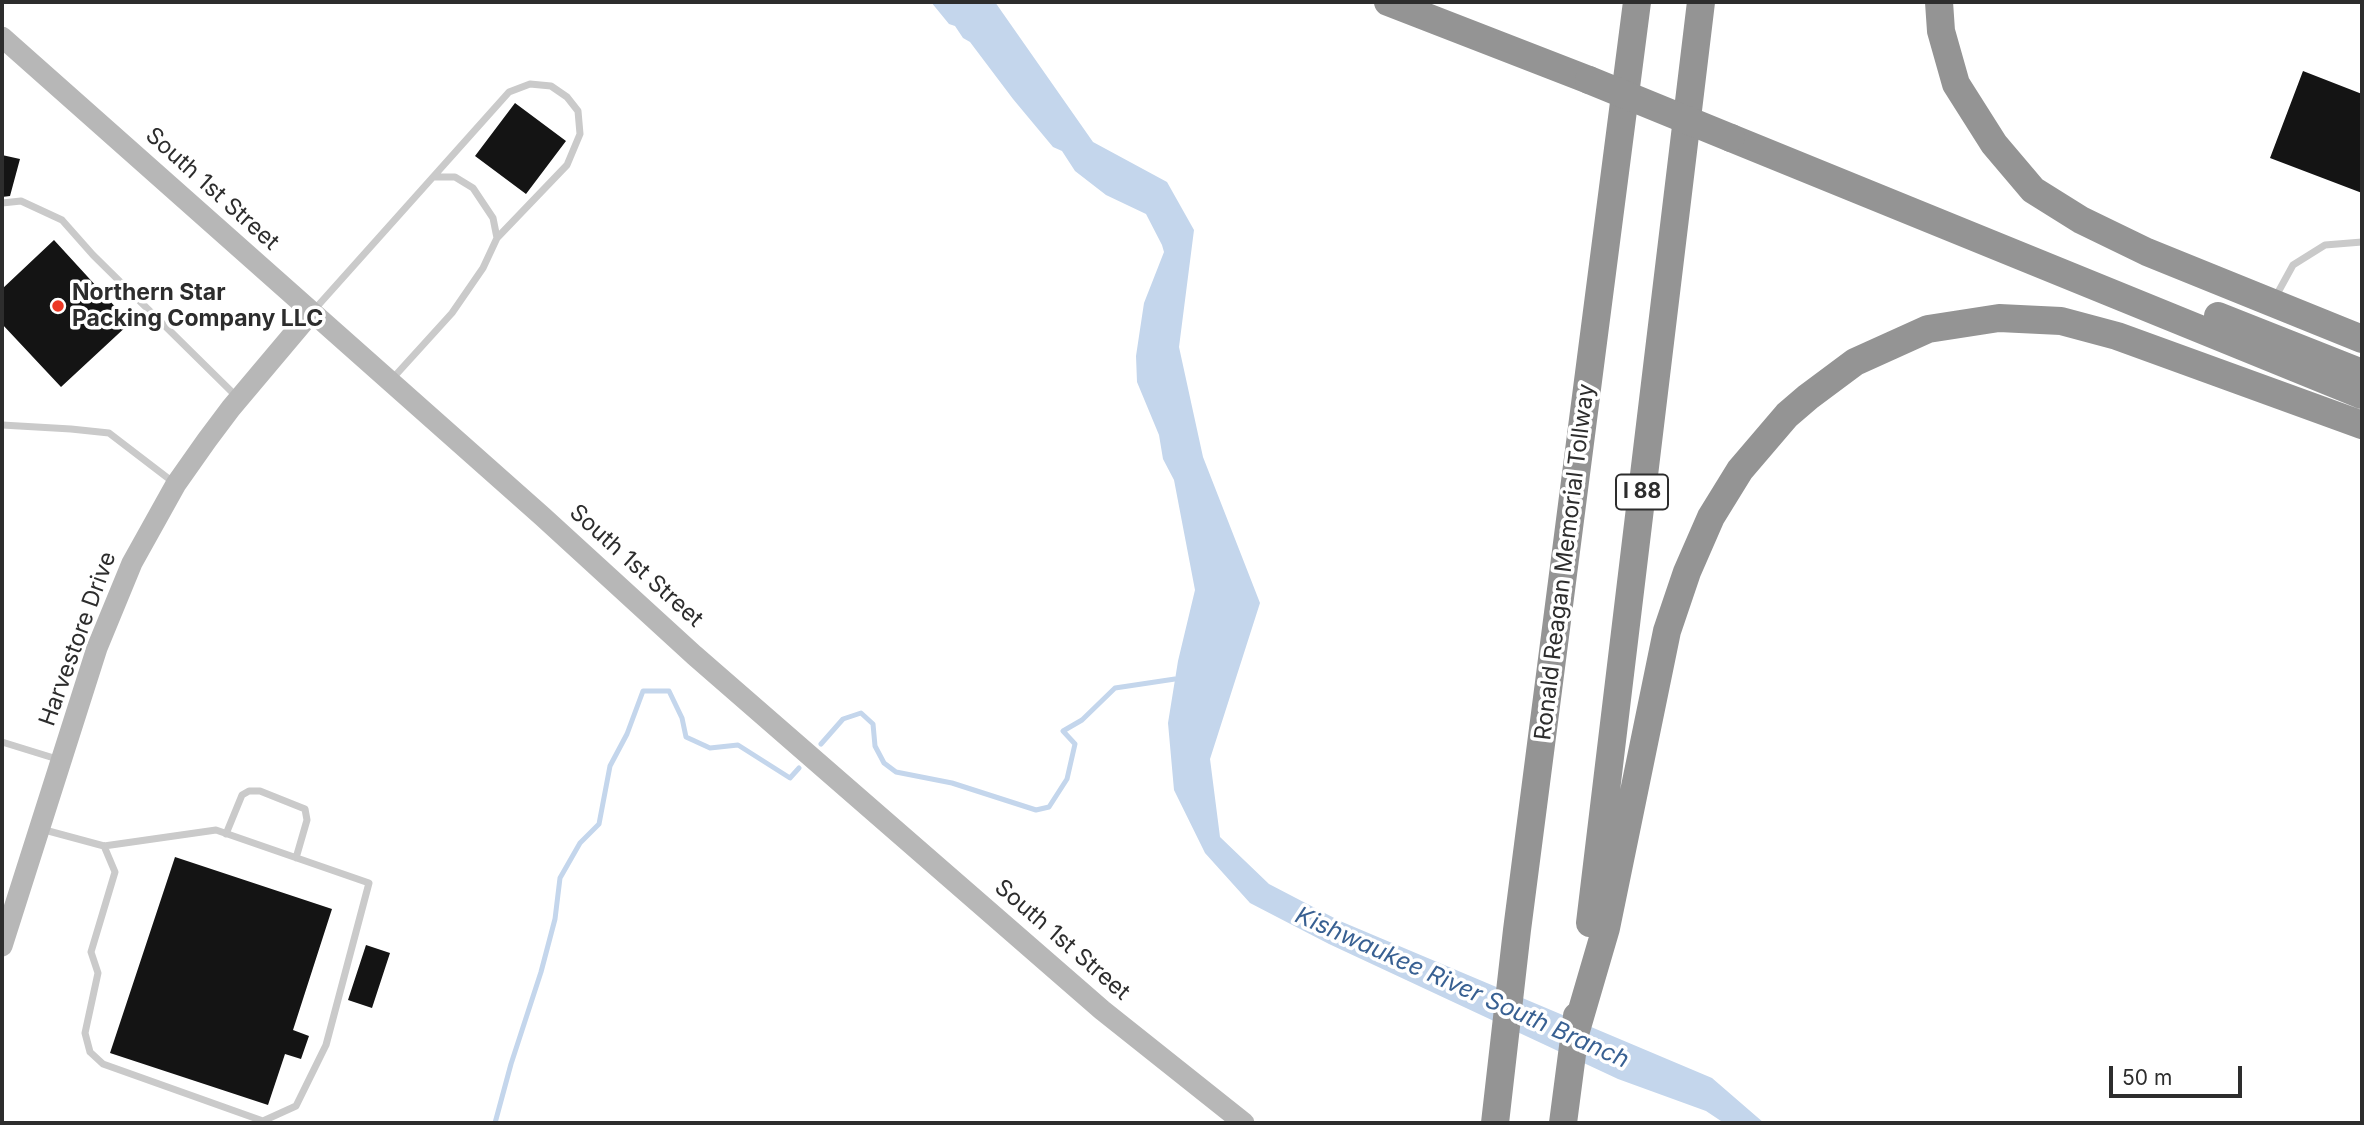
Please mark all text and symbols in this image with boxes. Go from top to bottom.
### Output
street label: South 1st Street [140,122,284,256]
place label: Northern Star Packing Company LLC [72,279,323,333]
marker: Northern Star Packing Company LLC [50,298,66,314]
street label: Ronald Reagan Memorial Tollway [1529,382,1601,742]
road number: I 88 [1616,475,1668,510]
street label: South 1st Street [564,499,708,633]
street label: Harvestore Drive [34,548,122,730]
street label: South 1st Street [989,874,1135,1006]
water label: Kishwaukee River South Branch [1291,901,1633,1075]
scale bar [2112,1052,2245,1096]
text: 50 m [2122,1065,2172,1090]

